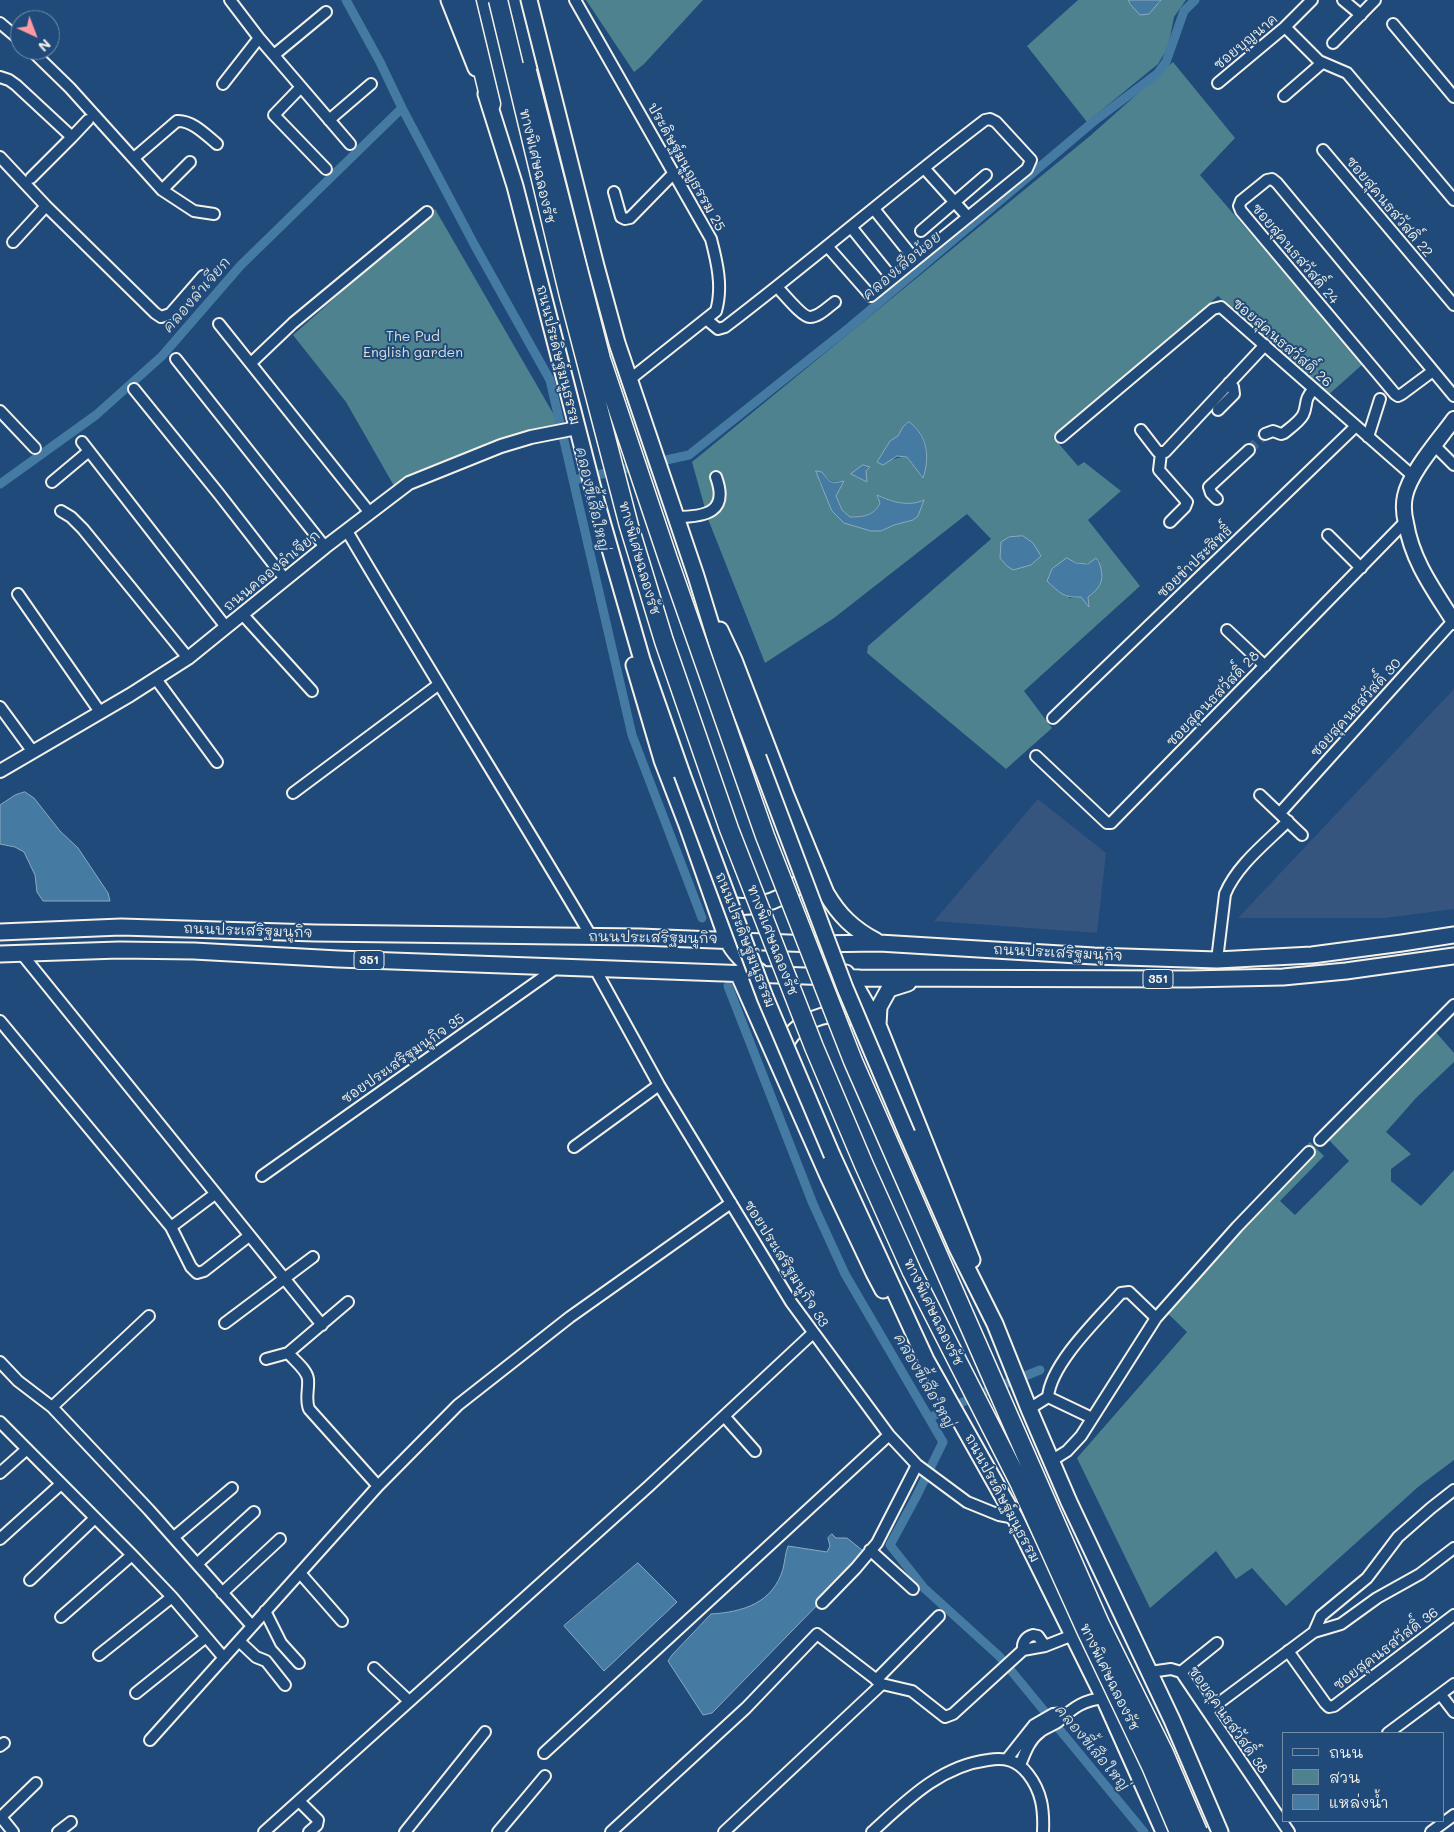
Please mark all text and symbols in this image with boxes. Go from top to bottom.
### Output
north arrow [10,10,60,60]
street label: ซอยบุญนาค [1211,10,1281,74]
text: N [35,35,55,56]
street label: ประดิษฐ์มนูญธรรม 25 [644,100,728,234]
street label: ทางพิเศษฉลองรัช [516,107,558,225]
street label: ซอยสุคนธสวัสดิ์ 22 [1342,153,1436,261]
street label: ซอยสุคนธสวัสดิ์ 24 [1248,200,1342,308]
water label: คลองเสือน้อย [859,228,945,304]
water label: คลองลำเจียก [159,254,235,336]
street label: ถนนประดิษฐ์มนูธรรม [532,283,584,427]
street label: ซอยสุคนธสวัสดิ์ 26 [1229,295,1335,391]
park label: The Pud English garden [363,329,463,362]
water label: คลองขี้เสือใหญ่ [571,445,613,553]
street label: ทางพิเศษฉลองรัช [615,499,663,617]
street label: ซอยขำประสิทธิ์ [1154,522,1236,602]
street label: ถนนคลองลำเจียก [220,527,324,615]
street label: ซอยสุคนธสวัสดิ์ 28 [1163,648,1263,750]
street label: ซอยสุคนธสวัสดิ์ 30 [1307,655,1405,761]
street label: ถนนประดิษฐ์มนูธรรม [711,870,779,1010]
street label: ทางพิเศษฉลองรัช [743,882,801,998]
street label: ถนนประเสริฐมนูกิจ [183,920,313,942]
street label: ถนนประเสริฐมนูกิจ [588,928,718,948]
street label: ถนนประเสริฐมนูกิจ [993,941,1123,965]
road number: 351 [354,950,384,970]
road number: 351 [1143,970,1173,989]
street label: ซอยประเสริฐมนูกิจ 35 [338,1010,468,1108]
street label: ซอยประเสริฐมนูกิจ 33 [740,1198,832,1330]
street label: ทางพิเศษฉลองรัช [900,1256,966,1368]
water label: คลองขี้เสือใหญ่ [890,1330,958,1432]
street label: ถนนประดิษฐ์มนูธรรม [961,1431,1043,1565]
street label: ซอยสุคนธสวัสดิ์ 36 [1330,1604,1442,1694]
street label: ทางพิเศษฉลองรัช [1076,1621,1142,1733]
street label: ซอยสุคนธสวัสดิ์ 38 [1185,1663,1271,1777]
water label: คลองขี้เสือใหญ่ [1051,1702,1133,1794]
legend [1282,1732,1444,1822]
text: ถนน [1329,1742,1363,1762]
text: สวน [1329,1767,1360,1787]
text: แหล่งน้ำ [1329,1792,1389,1812]

